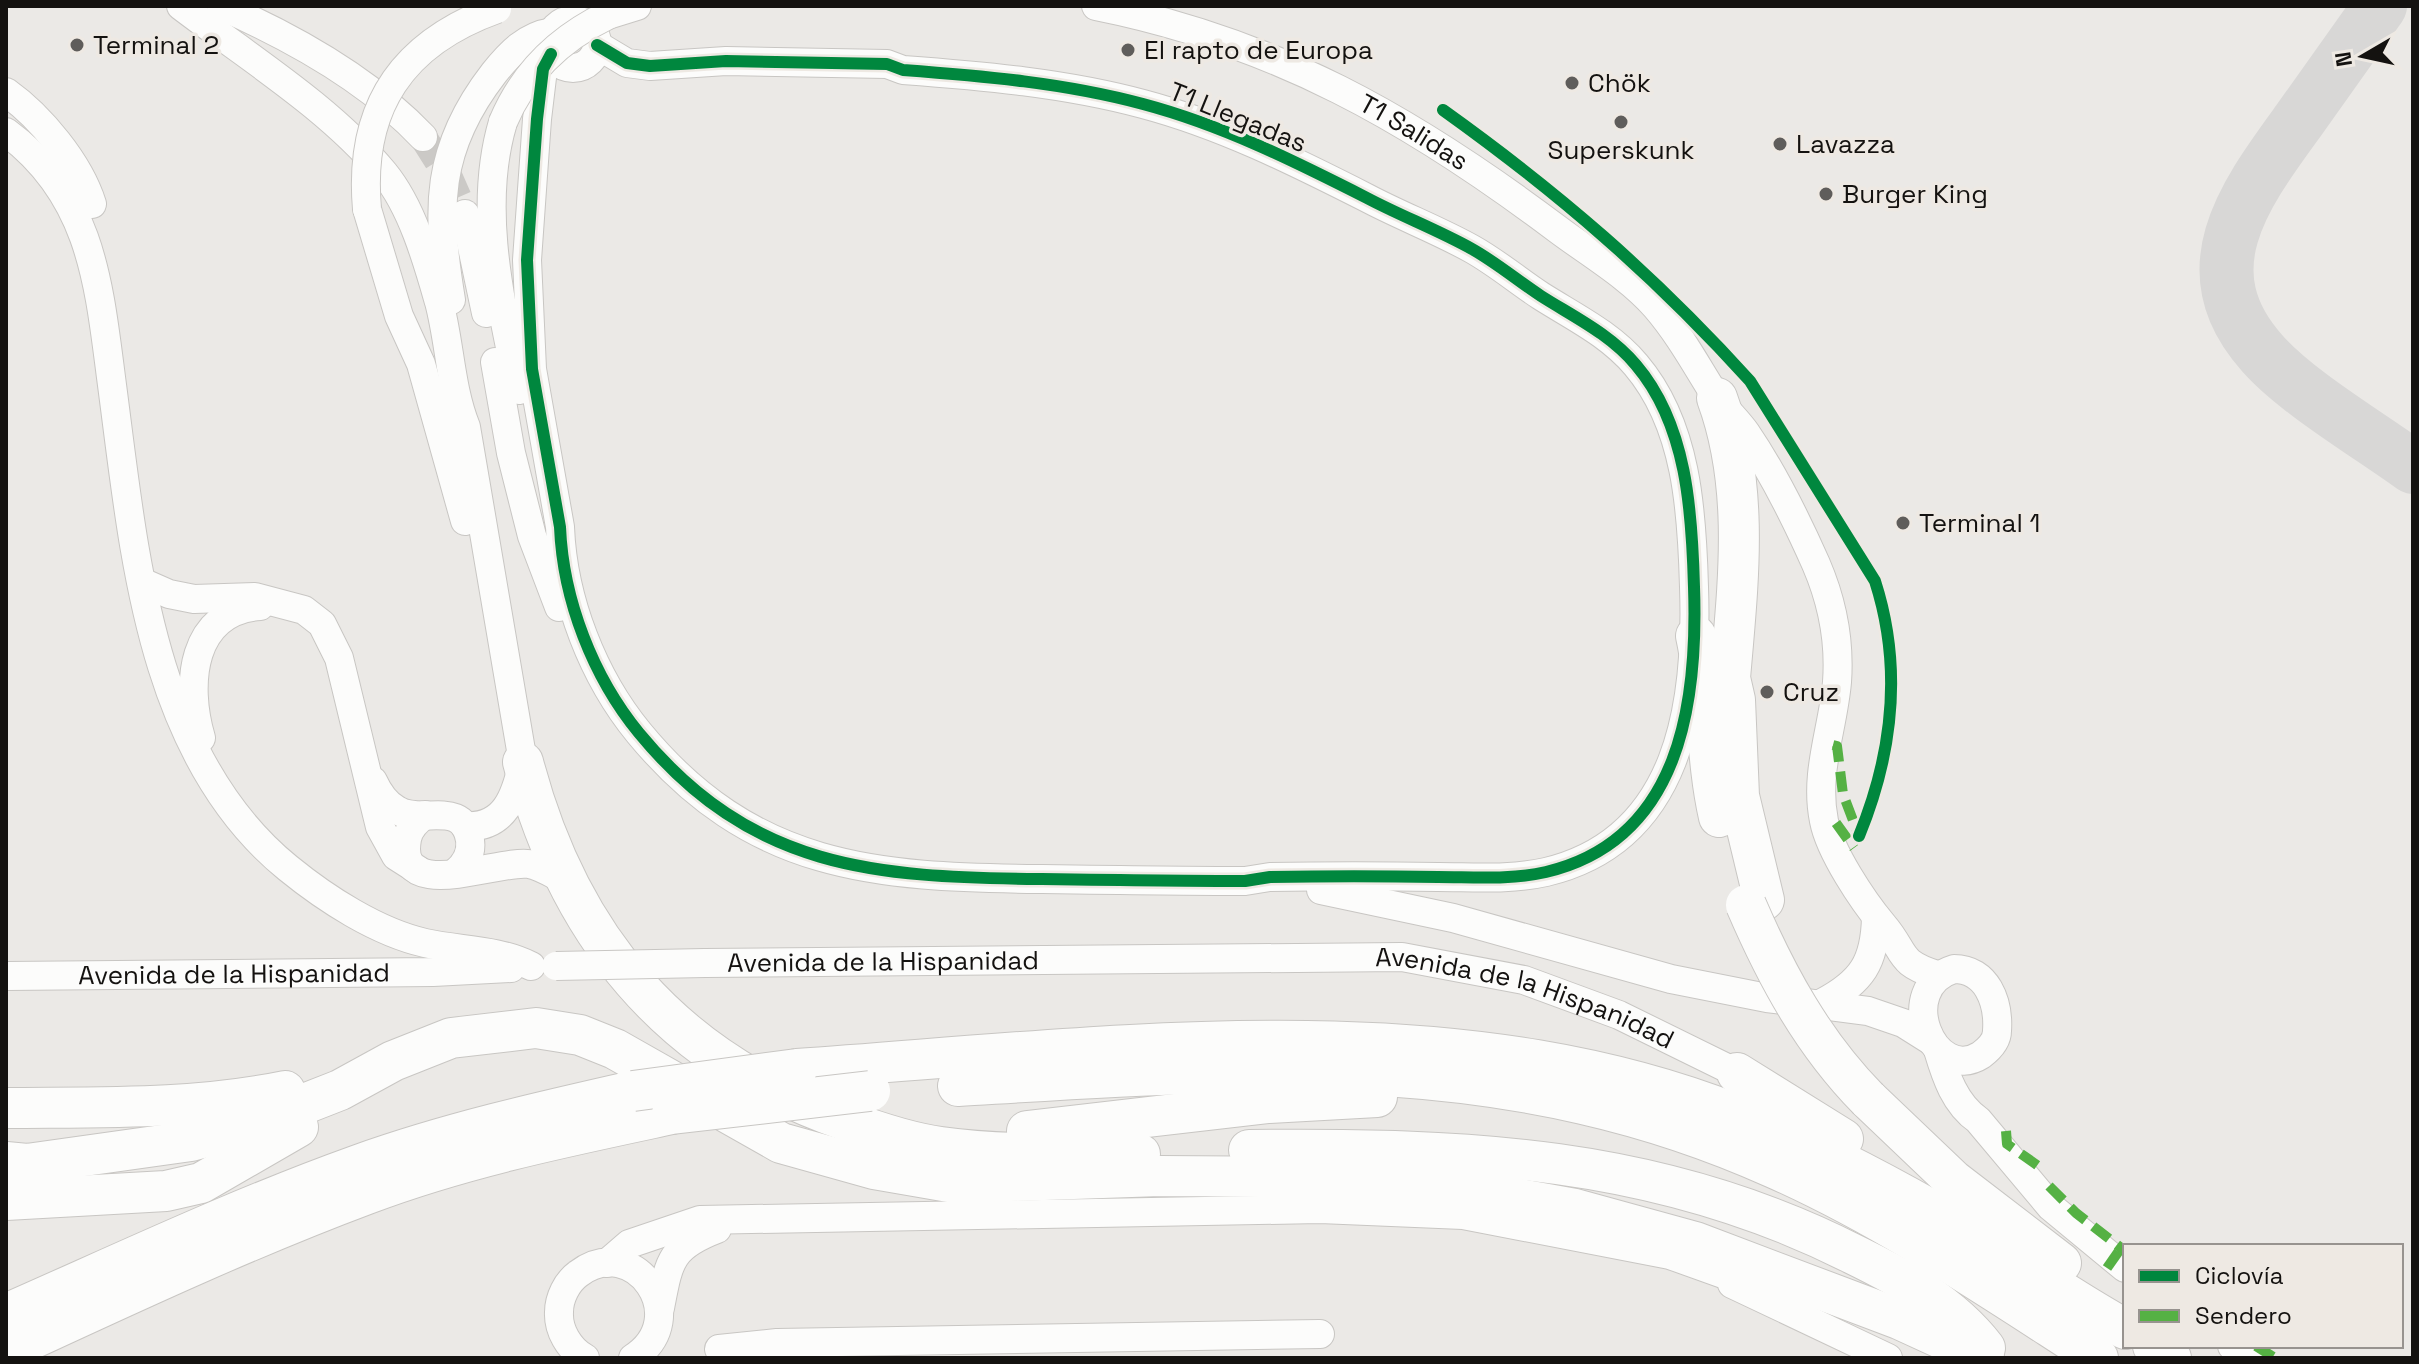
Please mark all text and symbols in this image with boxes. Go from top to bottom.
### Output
north arrow [2323,16,2403,96]
place label: Terminal 2 [93,28,219,62]
place label: El rapto de Europa [1144,33,1373,67]
marker: Terminal 2 [68,36,86,54]
marker: El rapto de Europa [1119,41,1137,59]
text: N [2328,50,2358,69]
place label: Chök [1588,66,1651,100]
street label: T1 Llegadas [1164,74,1312,160]
marker: Chök [1563,74,1581,92]
street label: T1 Salidas [1353,86,1475,178]
marker: Superskunk [1612,113,1630,131]
place label: Lavazza [1796,127,1895,161]
place label: Superskunk [1547,133,1695,167]
marker: Lavazza [1771,135,1789,153]
place label: Burger King [1842,177,1988,211]
marker: Burger King [1817,185,1835,203]
place label: Terminal 1 [1919,506,2040,540]
marker: Terminal 1 [1894,514,1912,532]
place label: Cruz [1783,675,1839,709]
marker: Cruz [1758,683,1776,701]
street label: Avenida de la Hispanidad [1375,940,1680,1056]
street label: Avenida de la Hispanidad [727,943,1039,980]
street label: Avenida de la Hispanidad [78,955,390,992]
legend [2123,1244,2403,1348]
text: Ciclovía [2195,1260,2284,1291]
text: Sendero [2195,1300,2292,1331]

